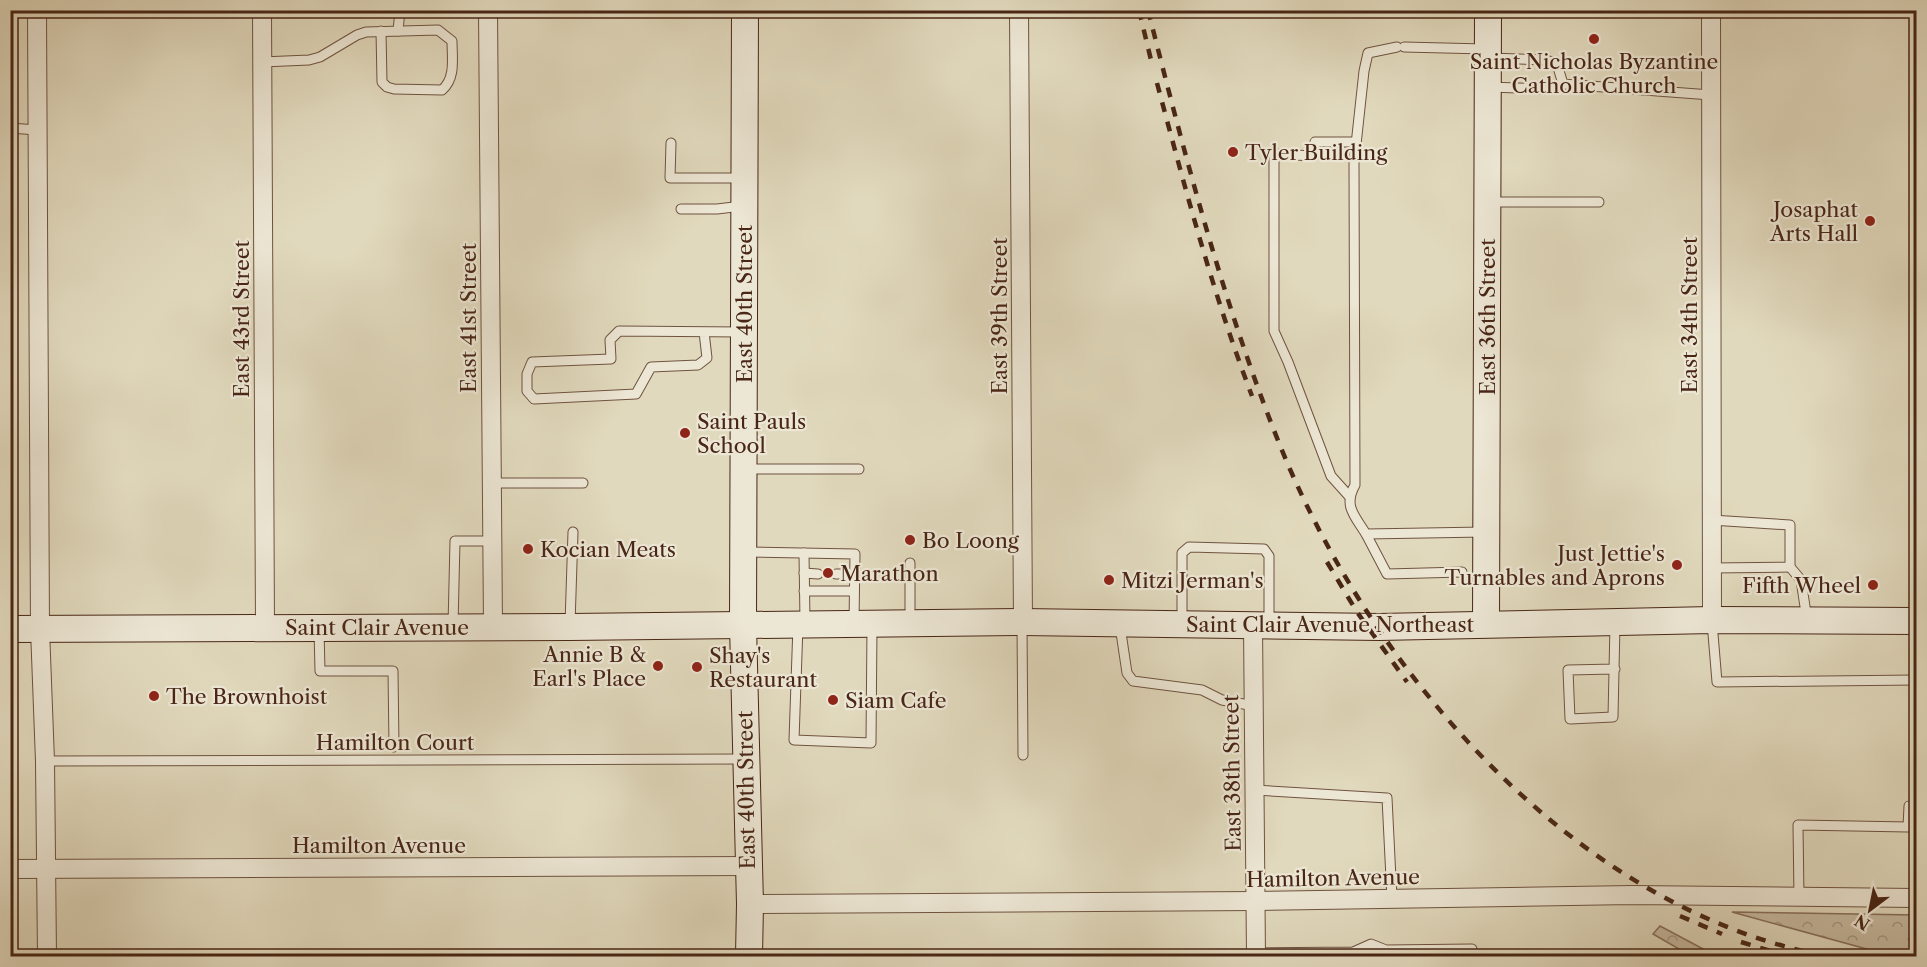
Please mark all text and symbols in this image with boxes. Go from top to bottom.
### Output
marker: Saint Nicholas Byzantine Catholic Church [1587,32,1601,46]
place label: Saint Nicholas Byzantine Catholic Church [1470,49,1718,98]
place label: Tyler Building [1245,140,1388,165]
marker: Tyler Building [1226,145,1240,159]
place label: Josaphat Arts Hall [1769,197,1859,246]
marker: Josaphat Arts Hall [1863,214,1877,228]
street label: East 40th Street [732,224,757,383]
street label: East 34th Street [1677,236,1702,393]
street label: East 39th Street [987,237,1012,395]
street label: East 36th Street [1475,238,1500,396]
street label: East 43rd Street [229,240,254,398]
street label: East 41st Street [456,242,481,393]
place label: Saint Pauls School [697,409,806,458]
marker: Saint Pauls School [678,426,692,440]
place label: Bo Loong [922,528,1020,553]
marker: Bo Loong [903,533,917,547]
place label: Kocian Meats [540,537,676,562]
place label: Just Jettie's Turnables and Aprons [1445,541,1665,590]
marker: Kocian Meats [521,542,535,556]
marker: Just Jettie's Turnables and Aprons [1670,558,1684,572]
place label: Marathon [840,561,939,586]
marker: Marathon [821,566,835,580]
place label: Mitzi Jerman's [1121,568,1264,593]
marker: Mitzi Jerman's [1102,573,1116,587]
place label: Fifth Wheel [1742,573,1861,598]
marker: Fifth Wheel [1866,578,1880,592]
street label: Saint Clair Avenue Northeast [1186,612,1474,637]
street label: Saint Clair Avenue [285,615,469,640]
place label: Annie B & Earl's Place [532,642,646,691]
place label: Shay's Restaurant [709,643,817,692]
marker: Annie B & Earl's Place [651,659,665,673]
marker: Shay's Restaurant [690,660,704,674]
place label: The Brownhoist [166,684,328,709]
place label: Siam Cafe [845,688,946,713]
marker: The Brownhoist [147,689,161,703]
marker: Siam Cafe [826,693,840,707]
street label: East 38th Street [1218,694,1246,852]
street label: East 40th Street [732,710,760,870]
street label: Hamilton Court [316,730,475,755]
street label: Hamilton Avenue [292,833,466,858]
street label: Hamilton Avenue [1246,864,1420,892]
north arrow [1840,880,1900,940]
text: N [1851,911,1873,935]

